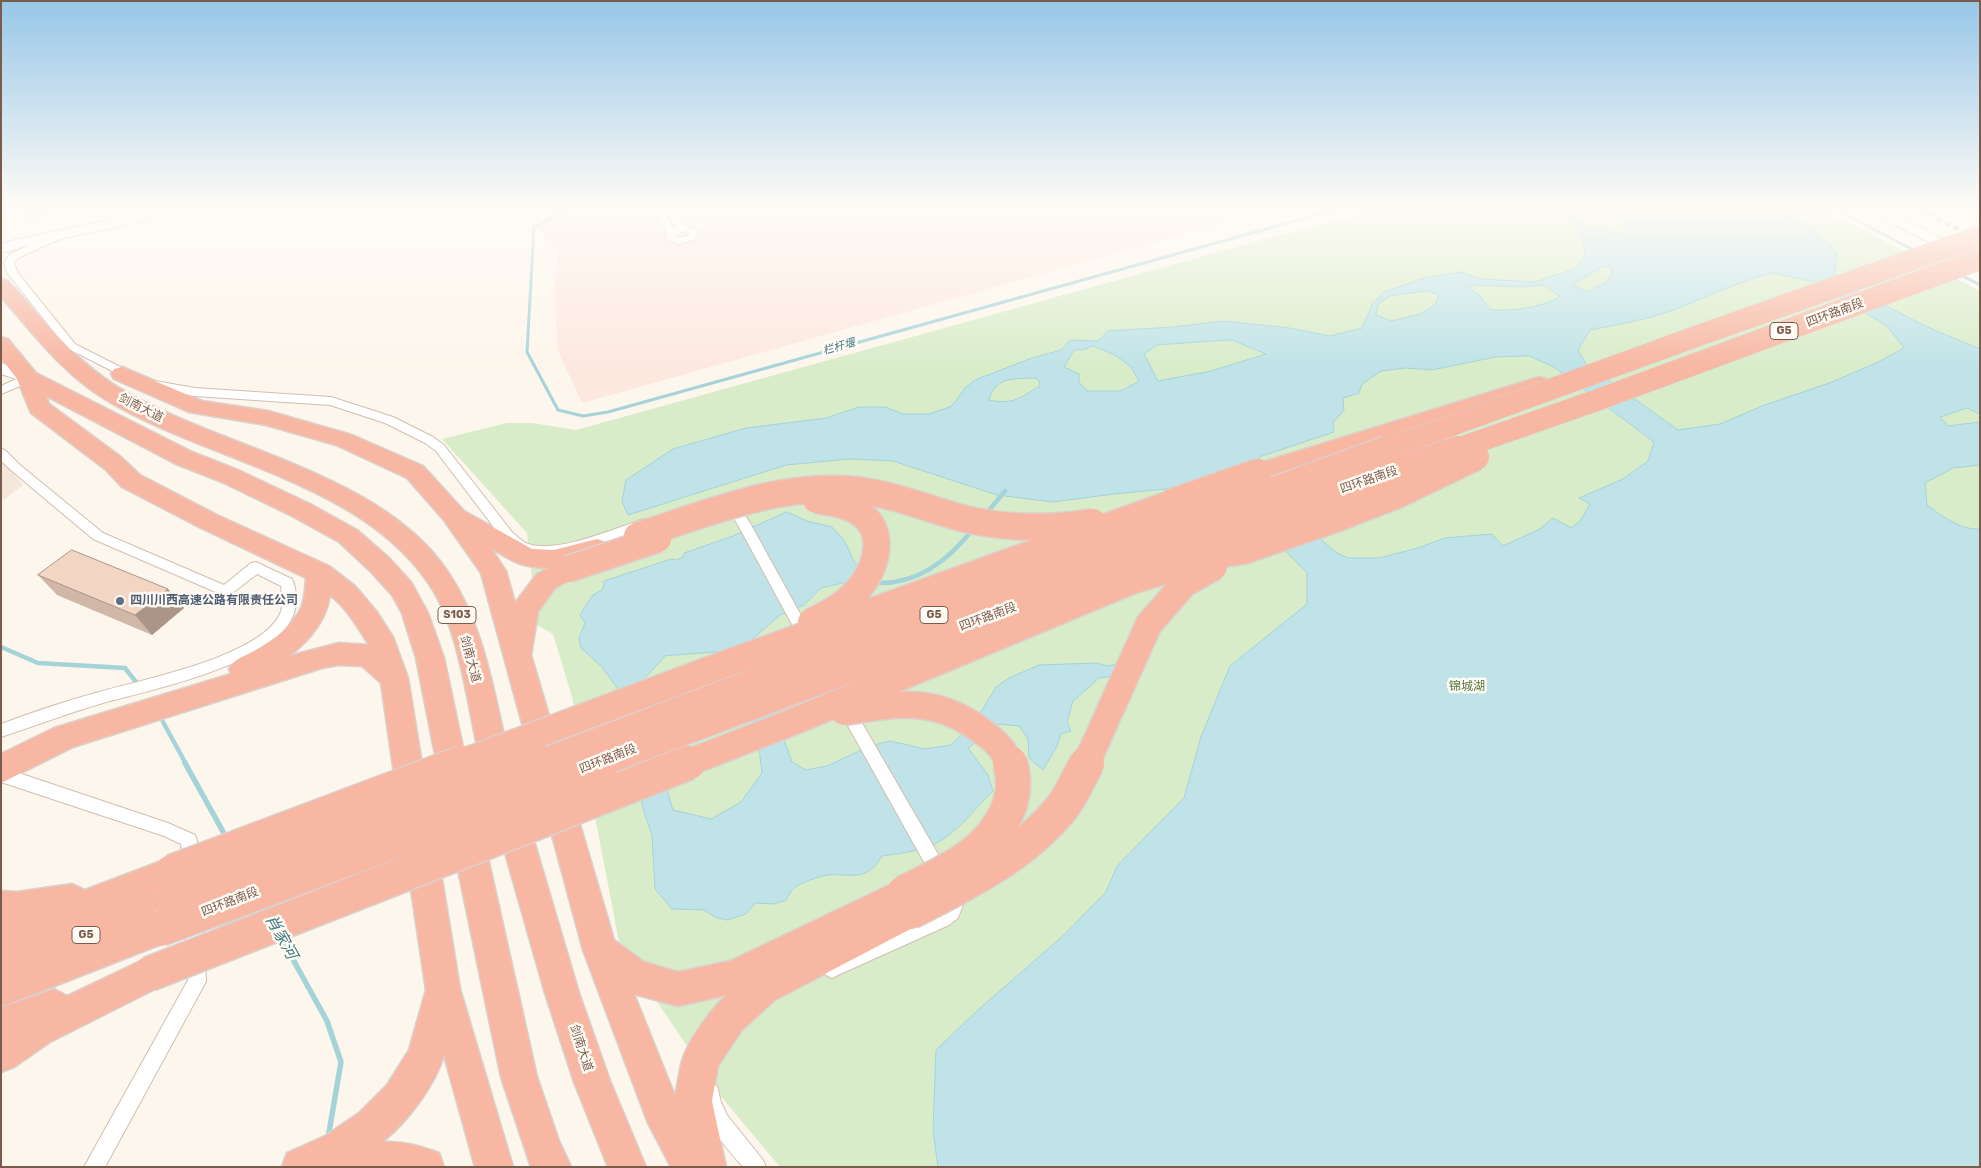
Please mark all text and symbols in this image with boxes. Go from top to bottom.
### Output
street label: 四环路南段 [1804,296,1866,330]
road number: G5 [1770,322,1798,340]
water label: 栏杆堰 [821,336,857,358]
street label: 剑南大道 [116,391,166,425]
street label: 四环路南段 [1338,463,1400,497]
place label: 四川川西高速公路有限责任公司 [130,594,298,608]
marker: 四川川西高速公路有限责任公司 [114,595,126,607]
street label: 四环路南段 [957,600,1019,634]
road number: S103 [438,606,476,624]
road number: G5 [920,606,948,624]
street label: 剑南大道 [457,634,483,684]
park label: 锦城湖 [1449,680,1485,694]
street label: 四环路南段 [577,742,639,776]
street label: 四环路南段 [199,885,261,919]
water label: 肖家河 [261,911,301,963]
road number: G5 [72,926,100,944]
street label: 剑南大道 [567,1023,595,1073]

